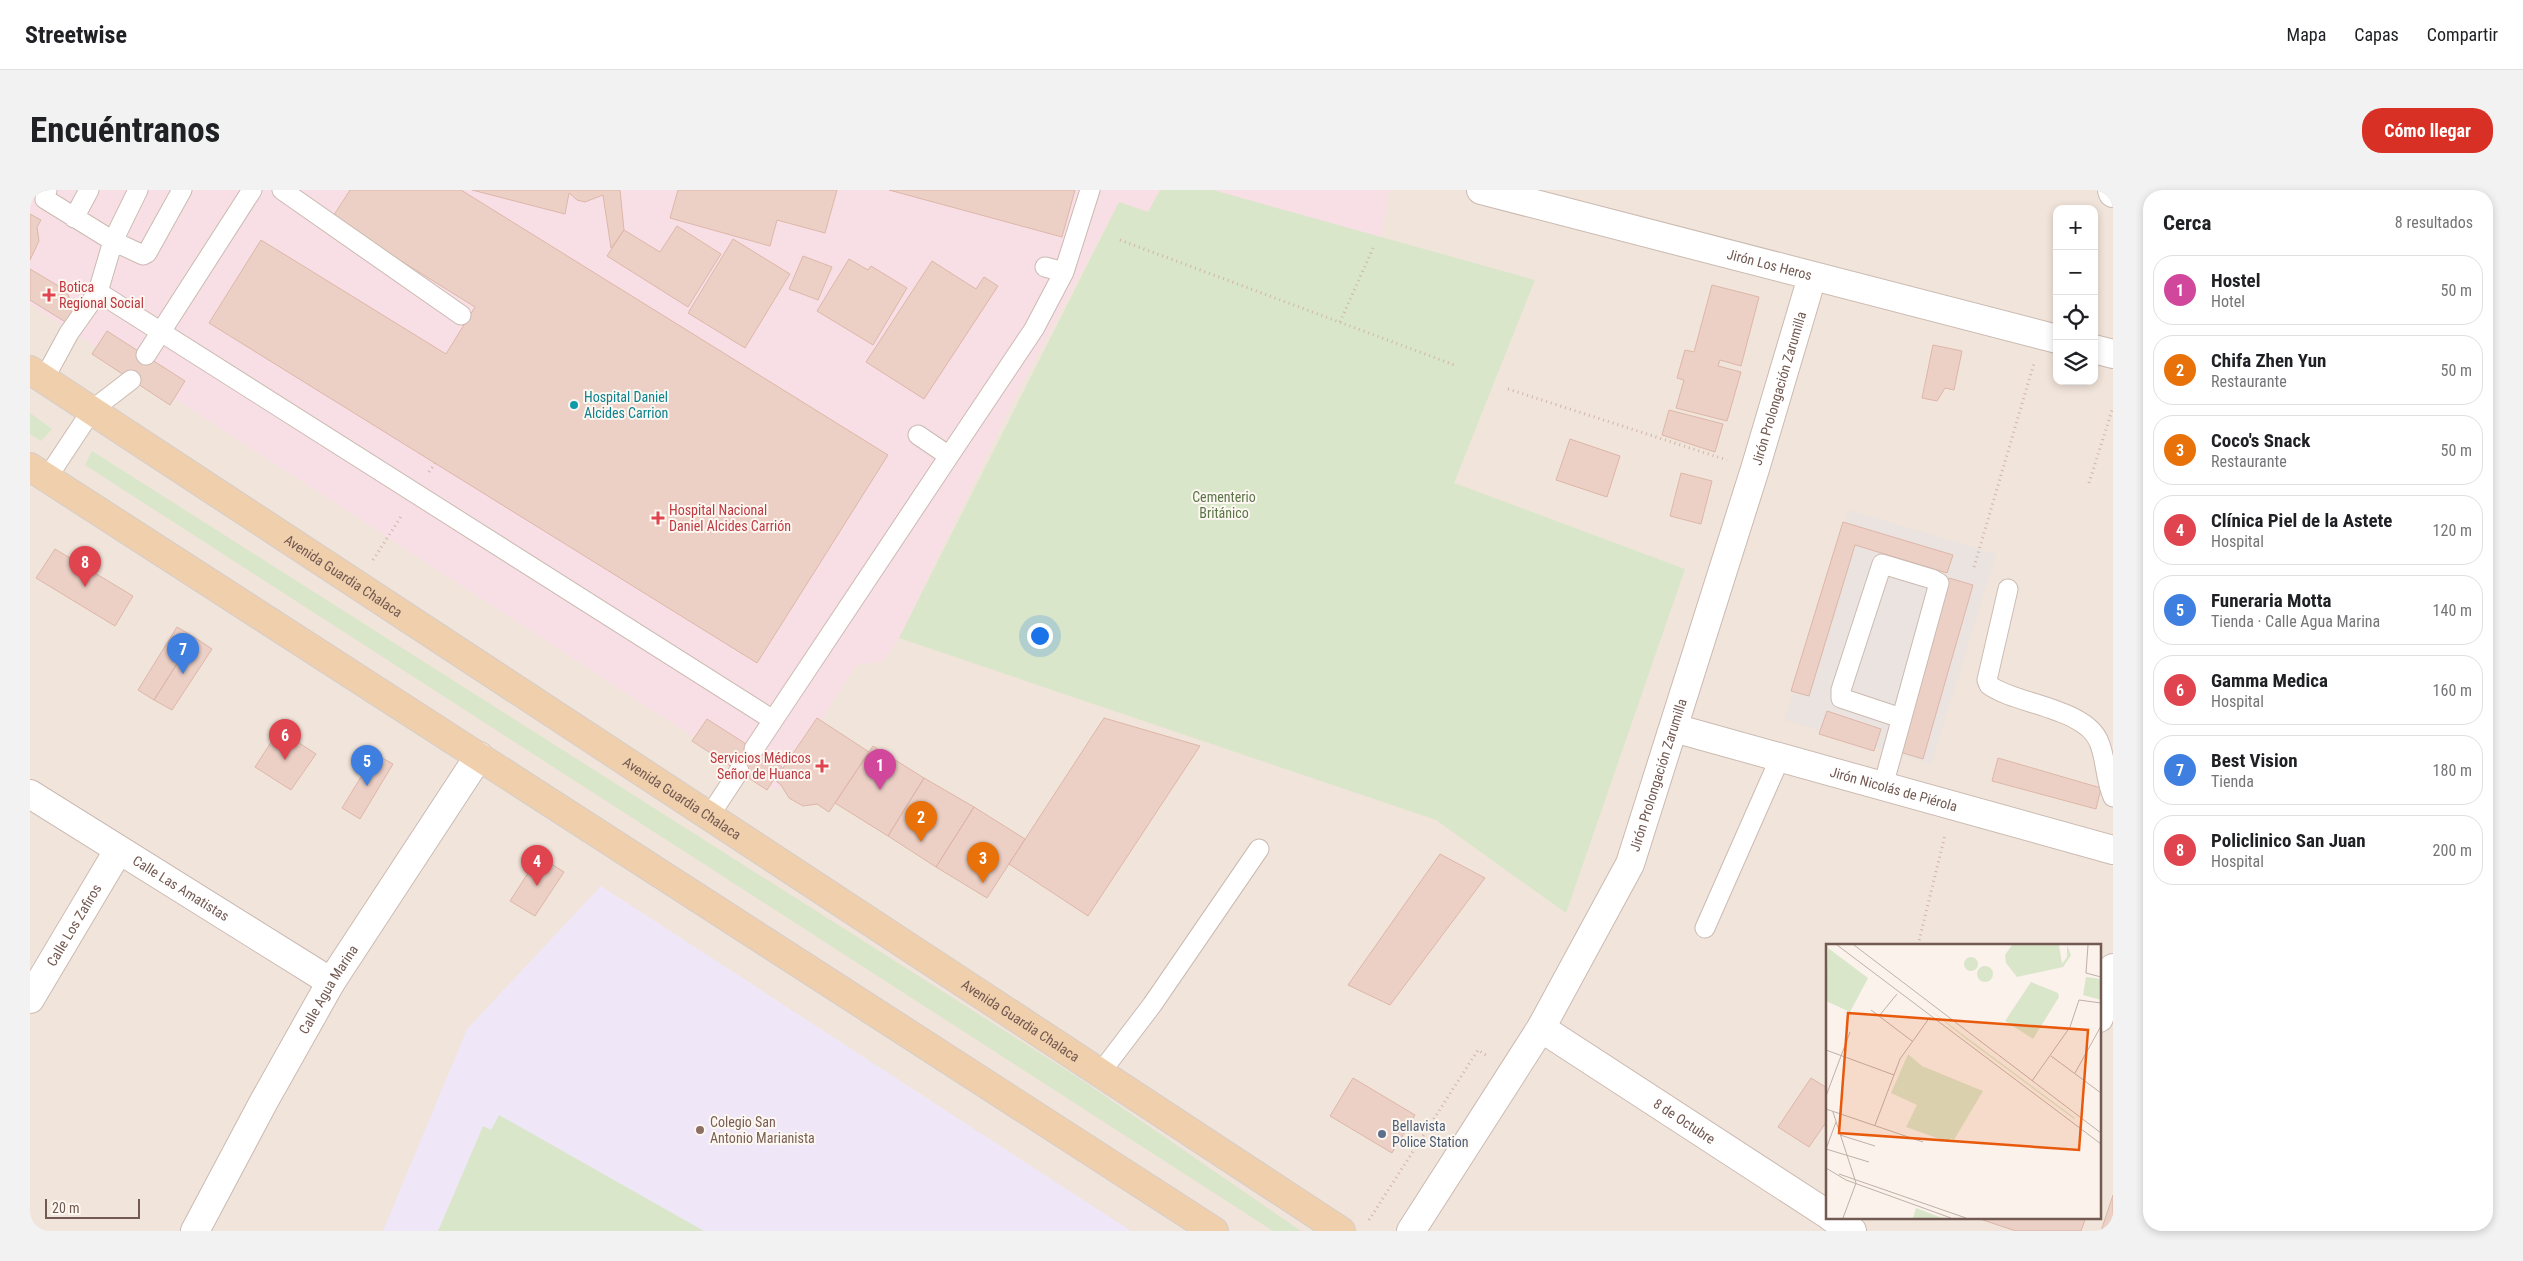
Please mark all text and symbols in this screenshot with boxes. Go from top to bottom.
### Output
text: Streetwise [25,21,127,49]
text: Mapa [2287,24,2326,45]
text: Capas [2354,24,2399,45]
text: Compartir [2427,24,2498,45]
button: Cómo llegar [2362,108,2493,153]
text: Encuéntranos [30,110,221,151]
map controls [2053,205,2098,385]
button: + [2053,205,2098,250]
text: Cerca [2163,211,2211,235]
text: 8 resultados [2395,213,2473,232]
street label: Jirón Los Heros [1725,246,1814,283]
button: − [2053,250,2098,295]
text: Hostel [2211,269,2260,292]
place label: Botica Regional Social [59,279,144,311]
text: 1 [2176,281,2184,300]
text: 50 m [2440,281,2472,300]
marker: Botica Regional Social [43,289,55,301]
text: Hotel [2211,292,2245,311]
button: locate [2053,295,2098,340]
street label: Jirón Prolongación Zarumilla [1749,310,1809,467]
button: layers [2053,340,2098,385]
text: Chifa Zhen Yun [2211,349,2326,372]
text: 2 [2176,361,2184,380]
text: 50 m [2440,361,2472,380]
text: Restaurante [2211,372,2287,391]
place label: Hospital Daniel Alcides Carrion [584,389,668,421]
marker: Hospital Daniel Alcides Carrion [568,399,580,411]
text: Coco's Snack [2211,429,2310,452]
text: 3 [2176,441,2184,460]
text: 50 m [2440,441,2472,460]
text: Restaurante [2211,452,2287,471]
park label: Cementerio Británico [1192,489,1256,521]
place label: Hospital Nacional Daniel Alcides Carrión [669,502,791,534]
text: Clínica Piel de la Astete [2211,509,2392,532]
marker: Hospital Nacional Daniel Alcides Carrión [651,511,665,525]
text: 4 [2176,521,2184,540]
text: 120 m [2433,521,2472,540]
street label: Avenida Guardia Chalaca [282,531,405,620]
text: Hospital [2211,532,2264,551]
pin: 8 [69,546,101,587]
text: Funeraria Motta [2211,589,2331,612]
text: 5 [2176,601,2184,620]
text: 140 m [2433,601,2472,620]
text: Tienda · Calle Agua Marina [2211,612,2380,631]
your location [1027,623,1053,649]
pin: 7 [167,633,199,674]
text: Gamma Medica [2211,669,2328,692]
text: 6 [2176,681,2184,700]
text: 160 m [2433,681,2472,700]
text: Hospital [2211,692,2264,711]
street label: Jirón Prolongación Zarumilla [1626,697,1690,853]
pin: 6 [269,719,301,760]
pin: 5 [351,745,383,786]
pin: 1 [864,749,896,790]
text: Best Vision [2211,749,2298,772]
place label: Servicios Médicos Señor de Huanca [710,750,811,782]
street label: Avenida Guardia Chalaca [620,754,744,843]
marker: Servicios Médicos Señor de Huanca [815,759,829,773]
text: 7 [2176,761,2184,780]
text: 180 m [2433,761,2472,780]
street label: Jirón Nicolás de Piérola [1828,764,1959,814]
text: Tienda [2211,772,2254,791]
pin: 2 [905,801,937,842]
text: Policlinico San Juan [2211,829,2366,852]
text: 8 [2176,841,2184,860]
text: 200 m [2433,841,2472,860]
pin: 3 [967,842,999,883]
pin: 4 [521,845,553,886]
street label: Calle Las Amatistas [130,852,232,924]
text: Hospital [2211,852,2264,871]
street label: Calle Los Zafiros [43,881,105,969]
street label: Calle Agua Marina [296,942,361,1037]
inset map [1826,944,2100,1218]
street label: Avenida Guardia Chalaca [959,976,1082,1065]
street label: 8 de Octubre [1651,1095,1719,1147]
place label: Colegio San Antonio Marianista [710,1114,815,1146]
place label: Bellavista Police Station [1392,1118,1469,1150]
marker: Colegio San Antonio Marianista [694,1124,706,1136]
marker: Bellavista Police Station [1376,1128,1388,1140]
scale bar [45,1196,140,1219]
text: 20 m [52,1200,80,1216]

